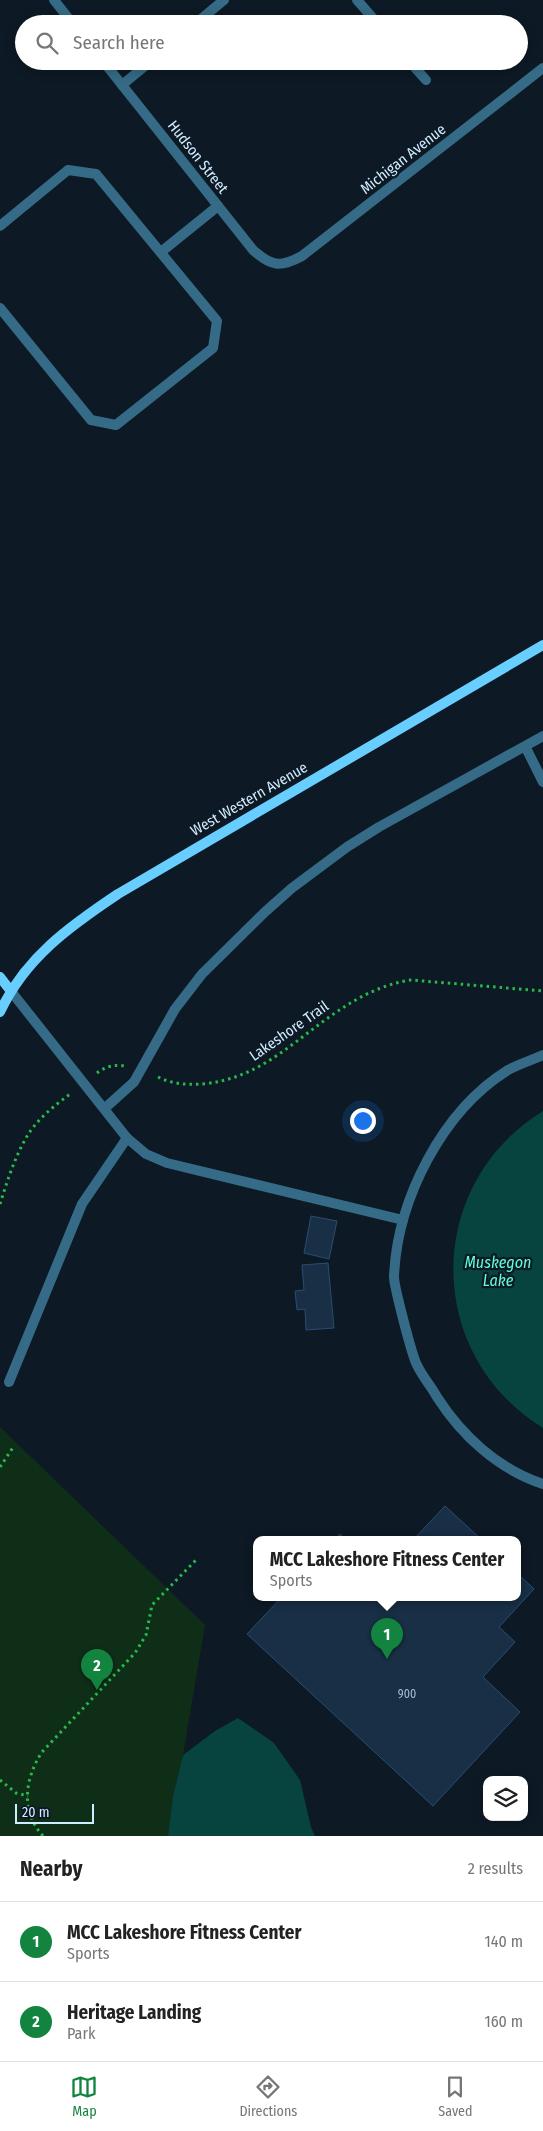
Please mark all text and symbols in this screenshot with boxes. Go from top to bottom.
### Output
search box [15,15,528,70]
icon: search [33,29,61,57]
text: Search here [73,31,165,54]
street label: Hudson Street [164,117,232,197]
street label: Michigan Avenue [357,120,449,198]
street label: West Western Avenue [187,758,311,840]
street label: Lakeshore Trail [246,997,332,1065]
your location [350,1108,376,1134]
water label: Muskegon Lake [465,1253,531,1290]
popup [253,1536,521,1601]
text: MCC Lakeshore Fitness Center [270,1548,504,1571]
text: Sports [270,1571,312,1590]
pin: 1 [371,1618,403,1659]
pin: 2 [81,1649,113,1690]
house number: 900 [398,1687,416,1701]
map controls [483,1776,528,1821]
button: layers [483,1776,528,1821]
scale bar [15,1801,94,1824]
text: 20 m [22,1804,50,1821]
text: Nearby [20,1856,82,1882]
text: 2 results [468,1859,523,1878]
text: MCC Lakeshore Fitness Center [67,1921,301,1944]
text: 1 [33,1932,39,1951]
text: 140 m [485,1932,523,1951]
text: Sports [67,1944,110,1963]
text: Heritage Landing [67,2001,201,2024]
text: 2 [32,2012,40,2031]
text: 160 m [484,2012,523,2031]
text: Park [67,2024,95,2043]
tab: Map [70,2073,98,2120]
tab: Directions [239,2073,297,2120]
tab: Saved [438,2073,473,2120]

